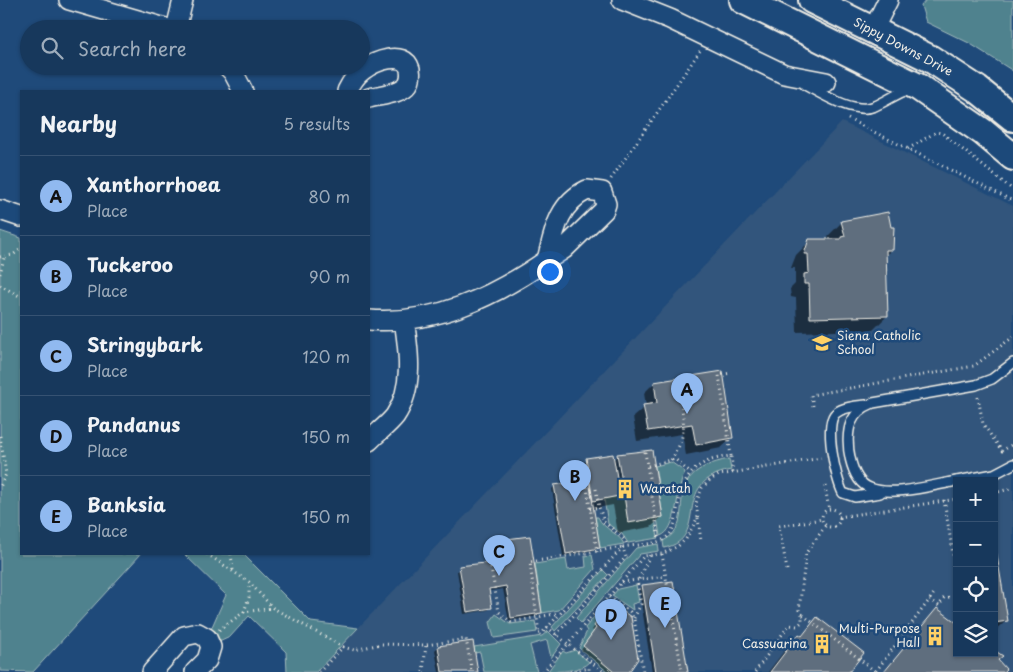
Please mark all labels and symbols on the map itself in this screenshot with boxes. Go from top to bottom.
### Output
street label: Sippy Downs Drive [851,12,956,80]
your location [537,259,563,285]
place label: Siena Catholic School [837,326,921,358]
school or university icon: Siena Catholic School [811,332,833,354]
pin: A [671,373,703,414]
pin: B [559,460,591,501]
building icon: Waratah [614,478,636,500]
place label: Waratah [640,479,691,497]
pin: C [483,535,515,576]
pin: E [649,587,681,628]
pin: D [595,599,627,640]
place label: Multi-Purpose Hall [839,619,920,651]
building icon: Multi-Purpose Hall [924,625,946,647]
building icon: Cassuarina [811,633,833,655]
place label: Cassuarina [742,634,807,652]

